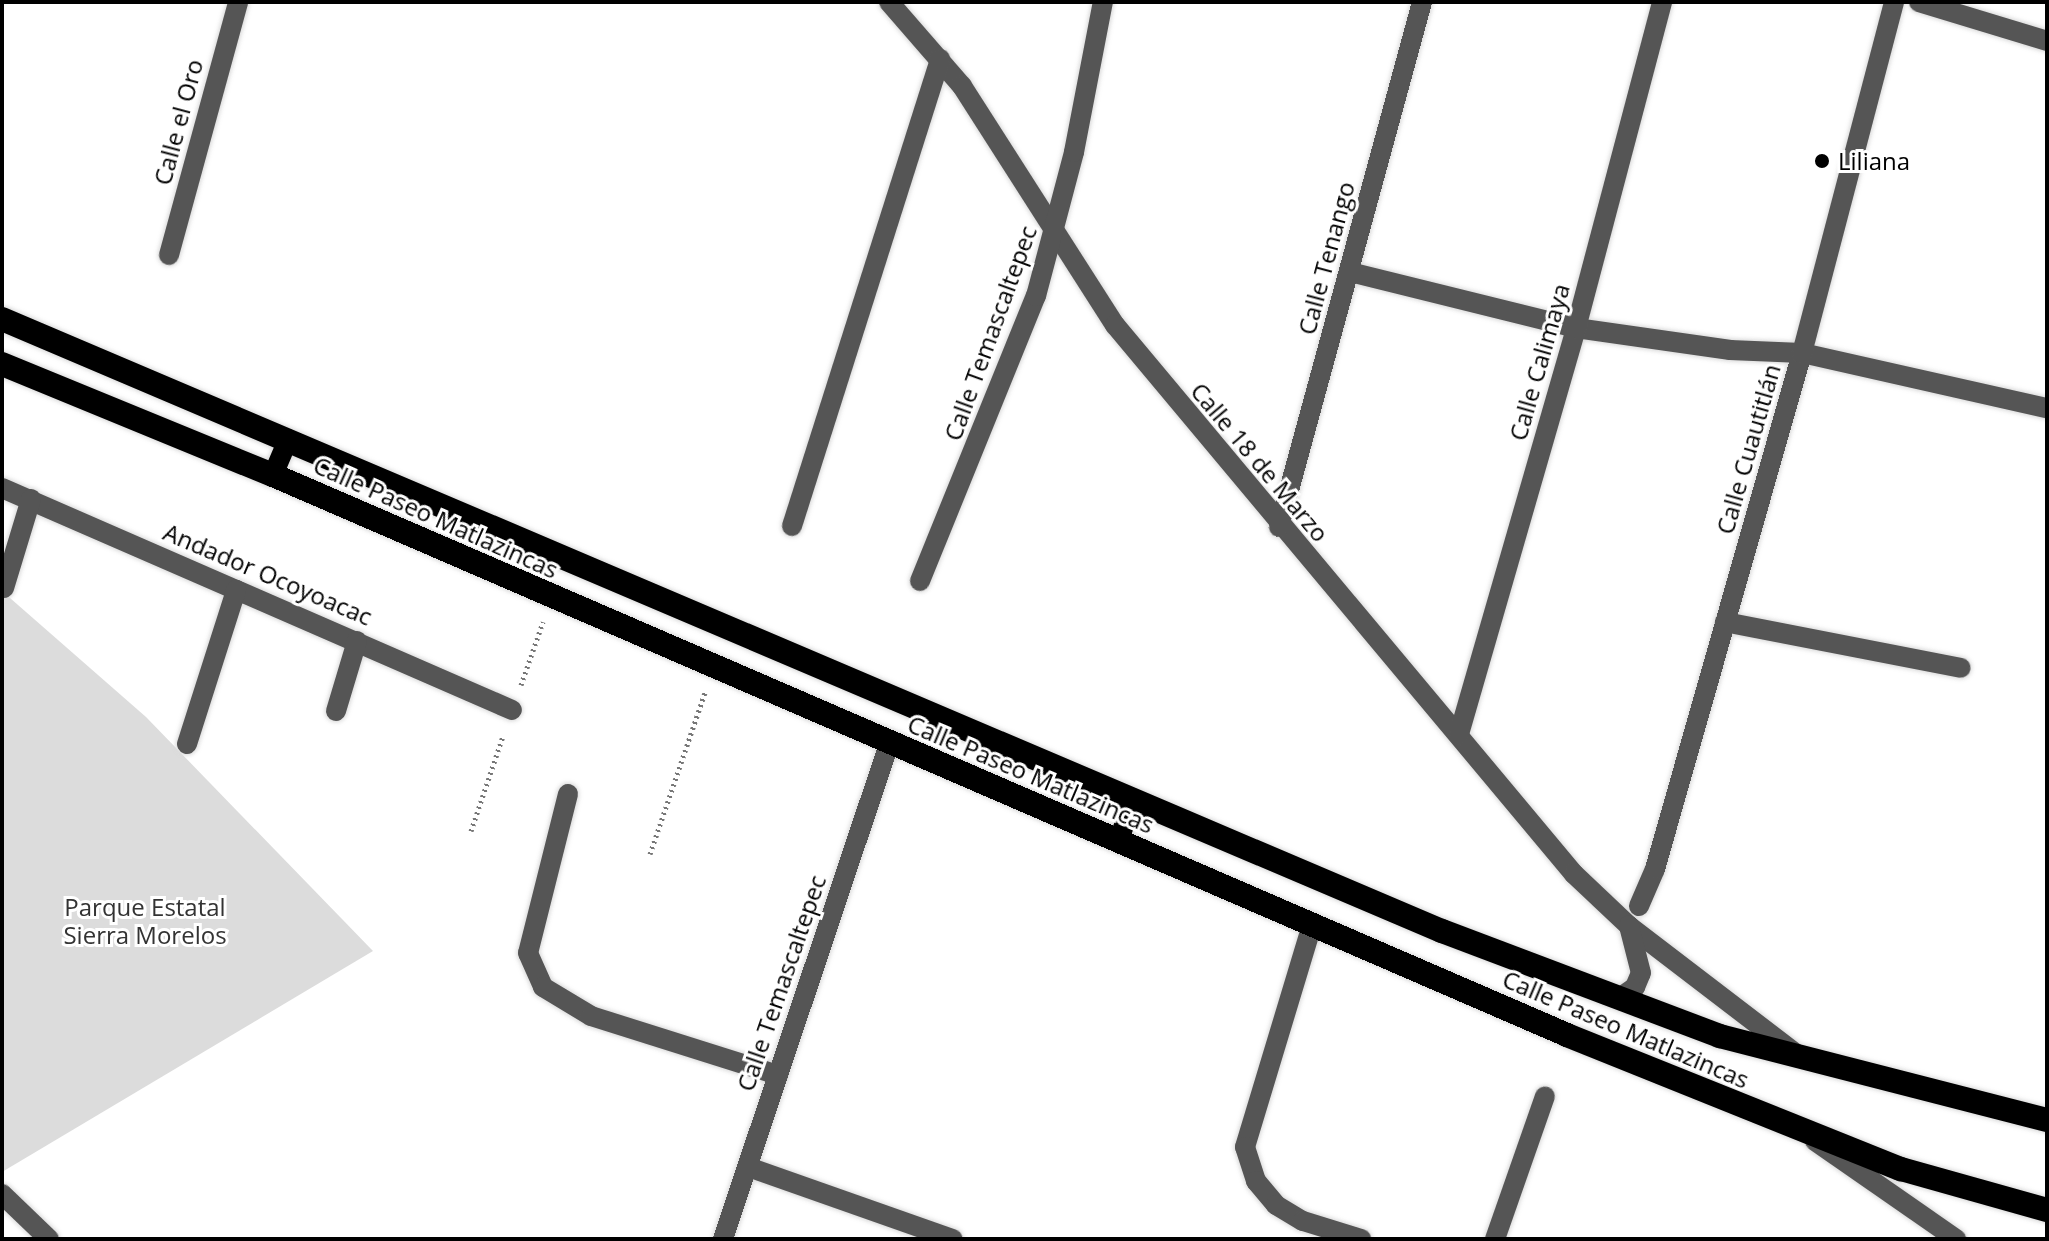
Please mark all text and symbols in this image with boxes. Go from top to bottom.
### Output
street label: Calle el Oro [147,56,209,188]
place label: Liliana [1838,147,1910,175]
marker: Liliana [1813,152,1831,170]
street label: Calle Tenango [1292,178,1360,338]
street label: Calle Temascaltepec [938,222,1042,444]
street label: Calle Calimaya [1503,280,1575,444]
street label: Calle Cuautitlán [1710,361,1786,537]
street label: Calle 18 de Marzo [1185,377,1335,547]
street label: Calle Paseo Matlazincas [309,450,563,584]
street label: Andador Ocoyoacac [159,517,377,631]
street label: Calle Paseo Matlazincas [903,709,1159,839]
street label: Calle Temascaltepec [731,871,831,1095]
park label: Parque Estatal Sierra Morelos [63,893,227,949]
street label: Calle Paseo Matlazincas [1498,964,1754,1094]

